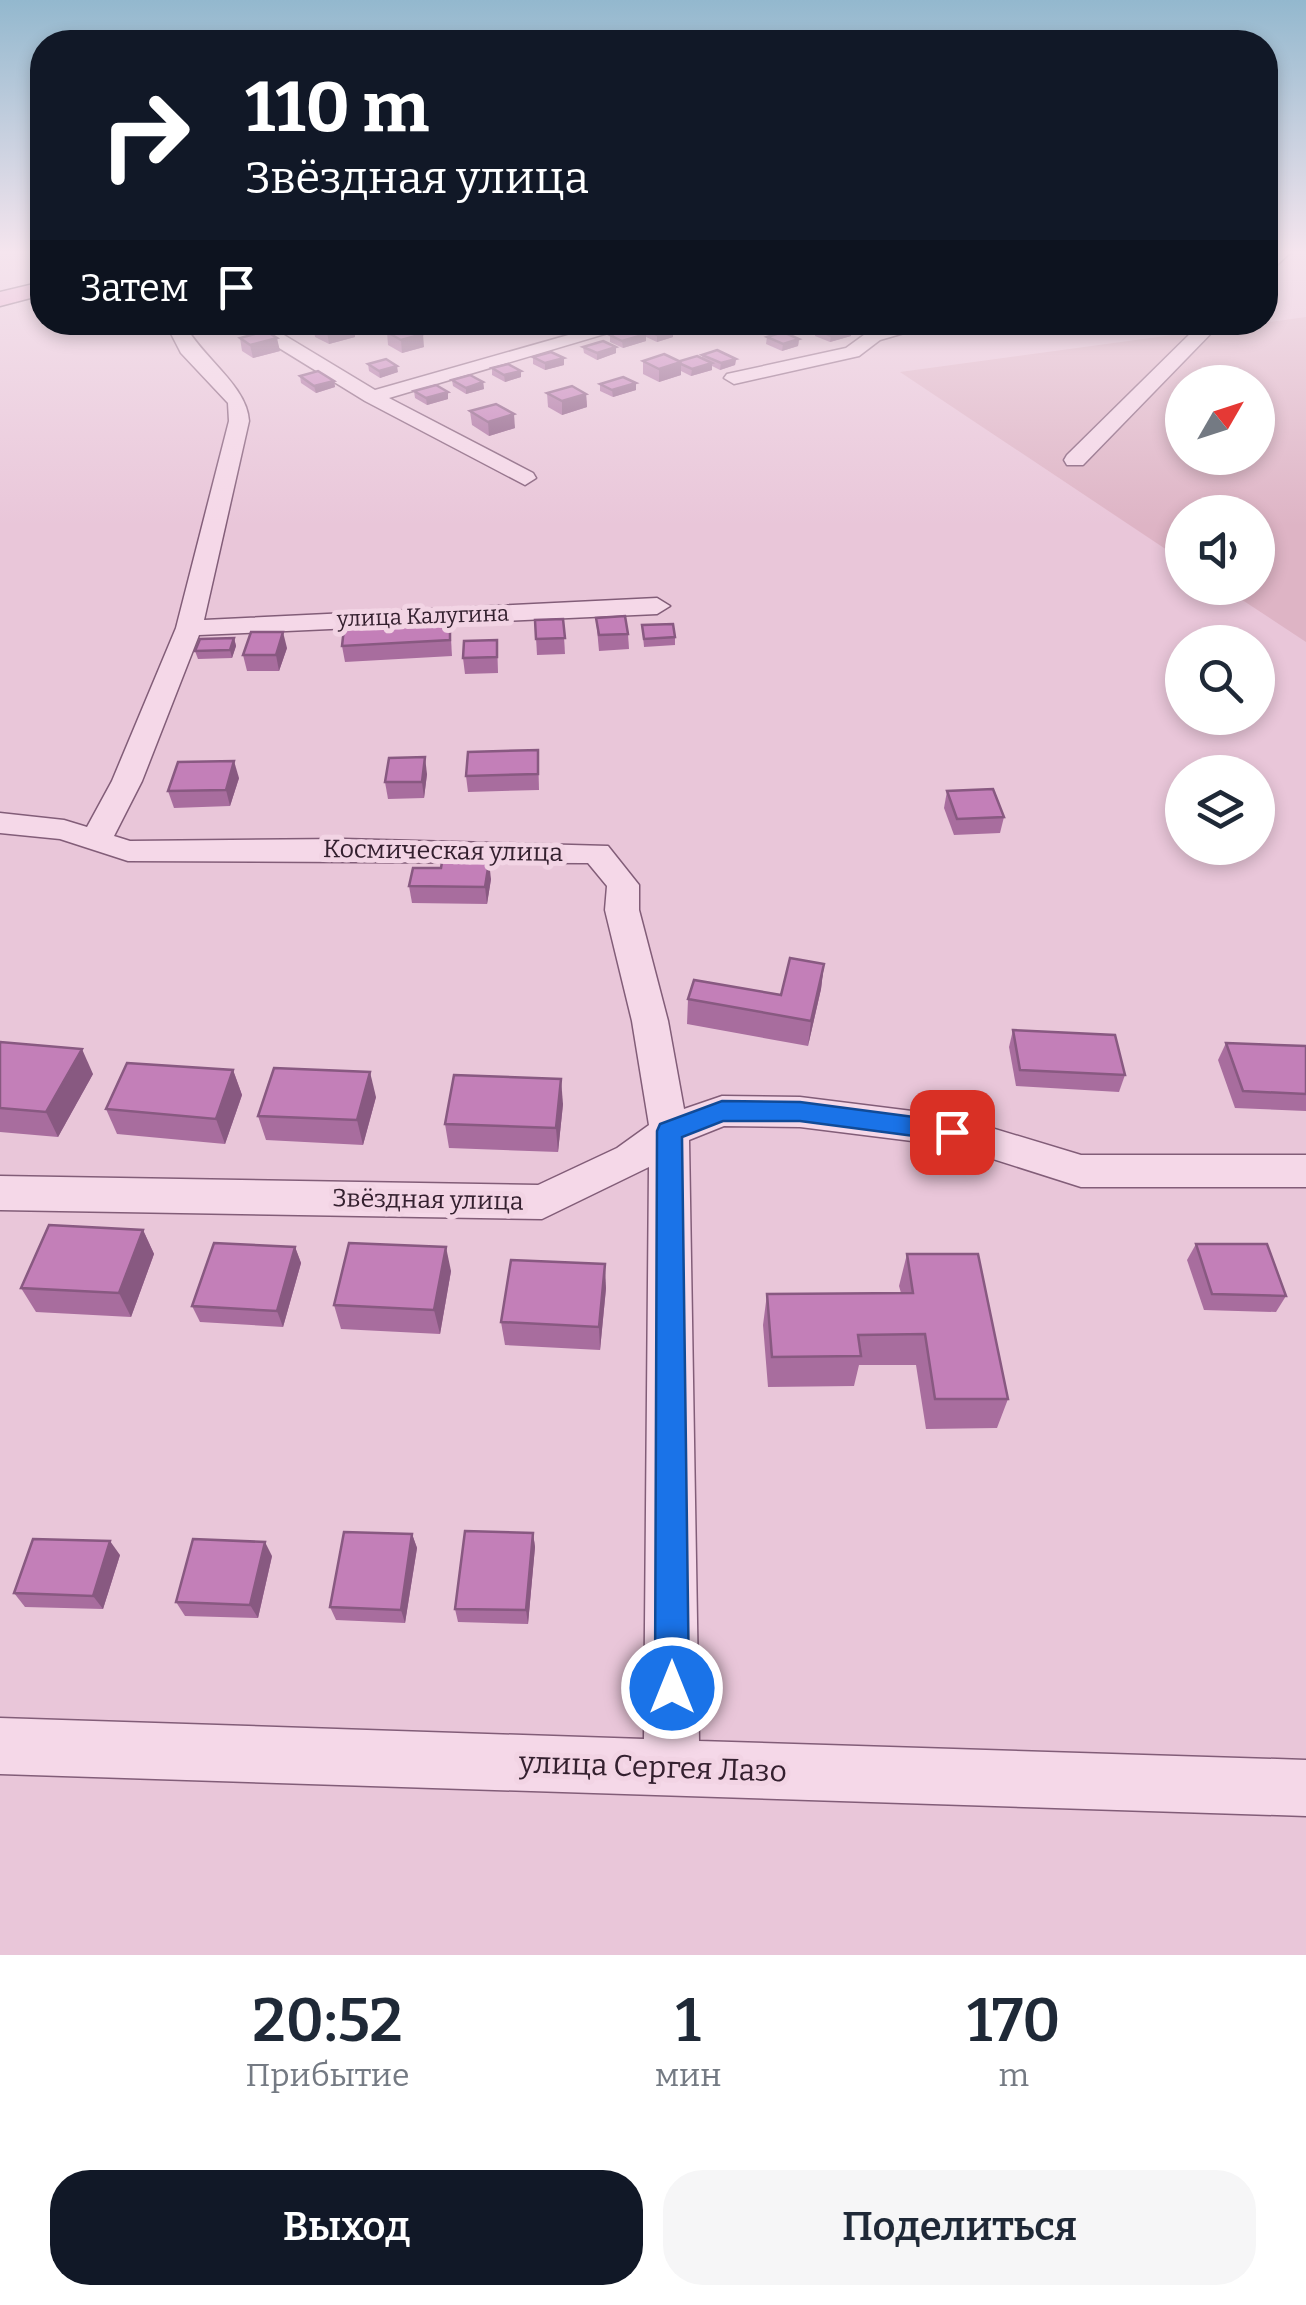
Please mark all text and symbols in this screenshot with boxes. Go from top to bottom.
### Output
text: 110 m [245,66,429,150]
icon: right [80,70,210,200]
text: Звёздная улица [245,151,589,205]
icon: arrive [209,260,264,315]
text: Затем [80,265,189,311]
north arrow [1165,365,1275,475]
map controls [1165,365,1275,865]
button: sound [1165,495,1275,605]
street label: улица Калугина [336,600,509,633]
button: search [1165,625,1275,735]
button: layers [1165,755,1275,865]
street label: Космическая улица [323,834,564,868]
pin [910,1090,995,1175]
icon: arrive [925,1105,980,1160]
street label: Звёздная улица [332,1183,524,1217]
position arrow [620,1636,724,1740]
street label: улица Сергея Лазо [517,1744,788,1790]
text: 20:52 [252,1985,403,2057]
text: 1 [676,1985,701,2057]
text: 170 [967,1985,1060,2057]
text: Прибытие [246,2056,409,2094]
text: мин [655,2056,721,2094]
text: m [998,2056,1029,2094]
button: Выход [50,2170,643,2285]
button: Поделиться [663,2170,1256,2285]

